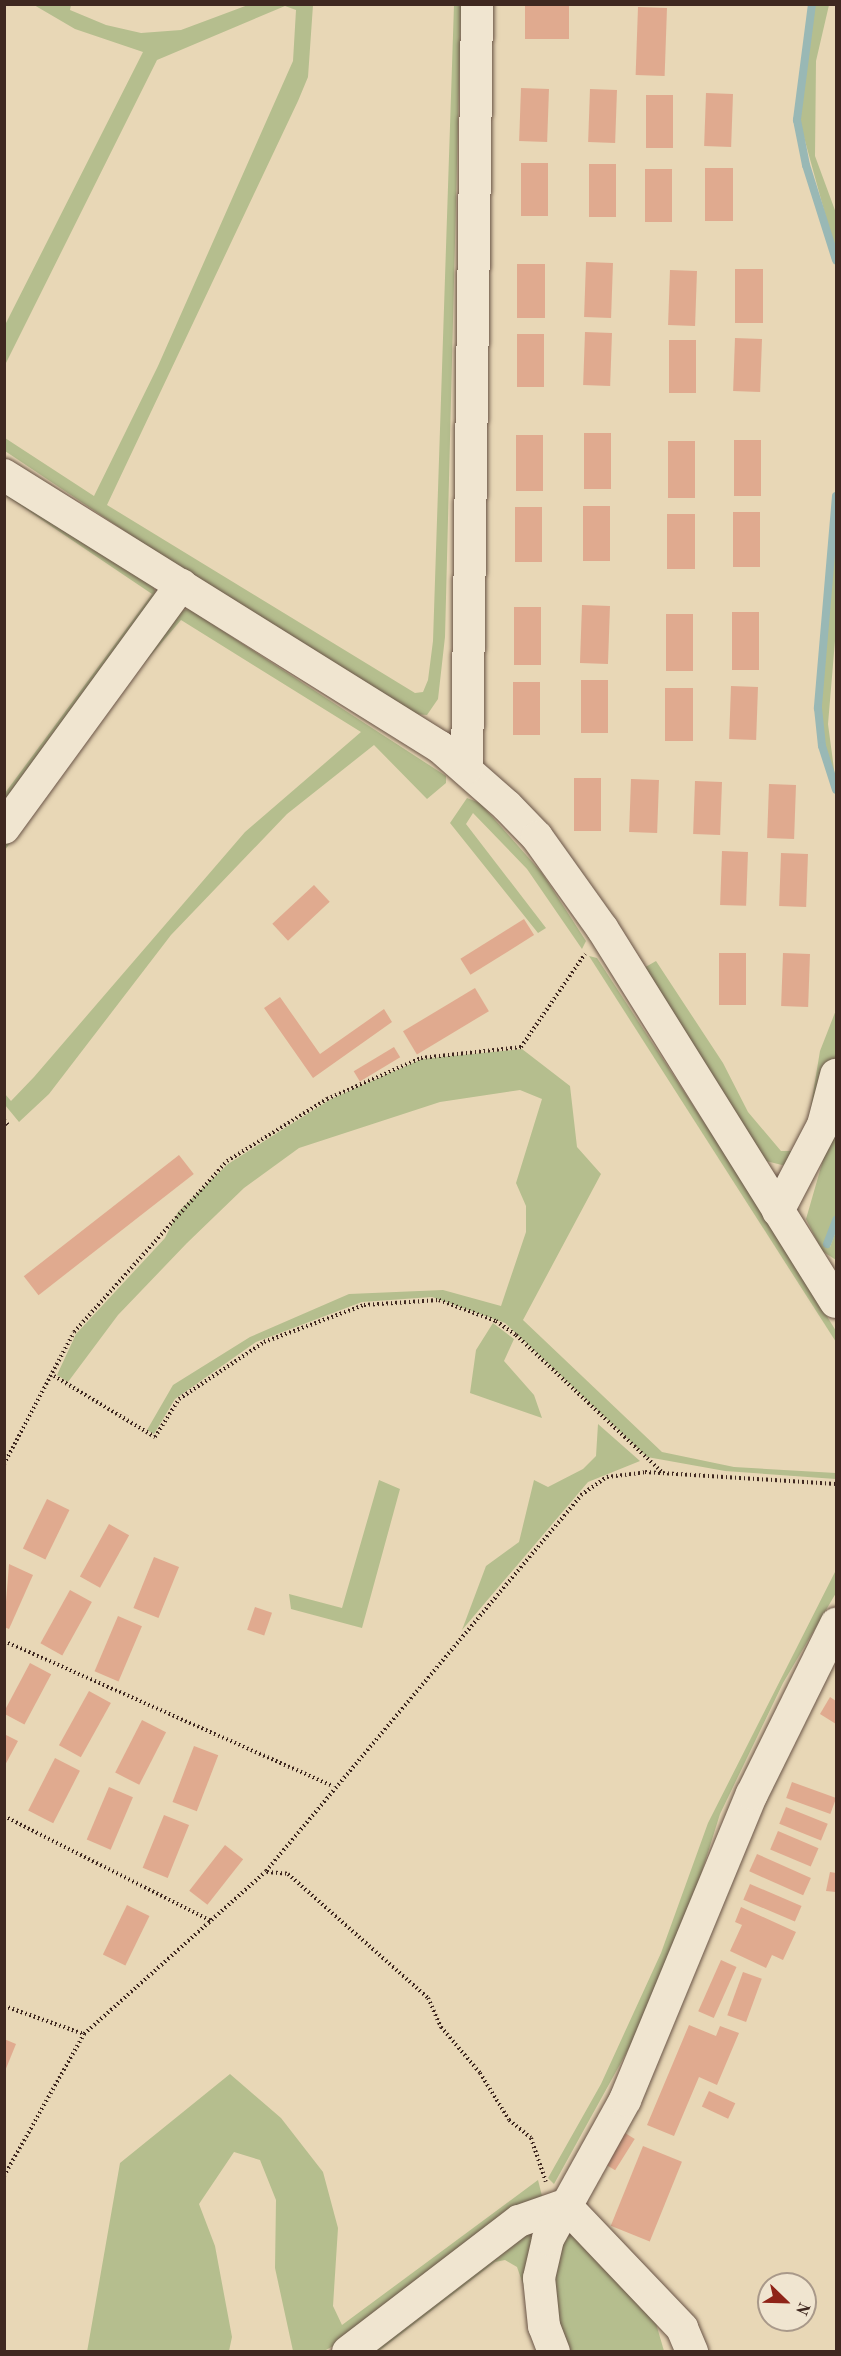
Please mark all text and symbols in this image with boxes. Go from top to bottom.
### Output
north arrow [757,2272,817,2332]
text: N [792,2299,811,2317]

